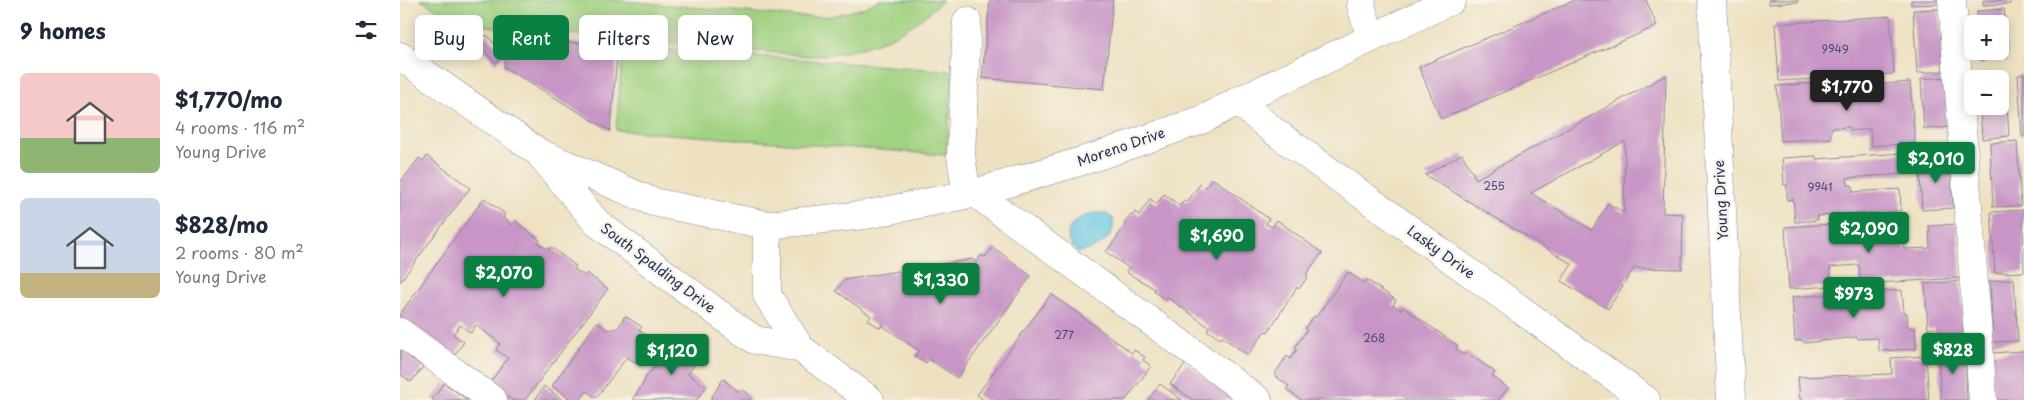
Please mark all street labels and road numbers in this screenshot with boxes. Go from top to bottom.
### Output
street label: Moreno Drive [1074,122,1168,171]
street label: Young Drive [1708,160,1733,241]
street label: South Spalding Drive [597,217,720,318]
street label: Lasky Drive [1403,220,1479,283]

